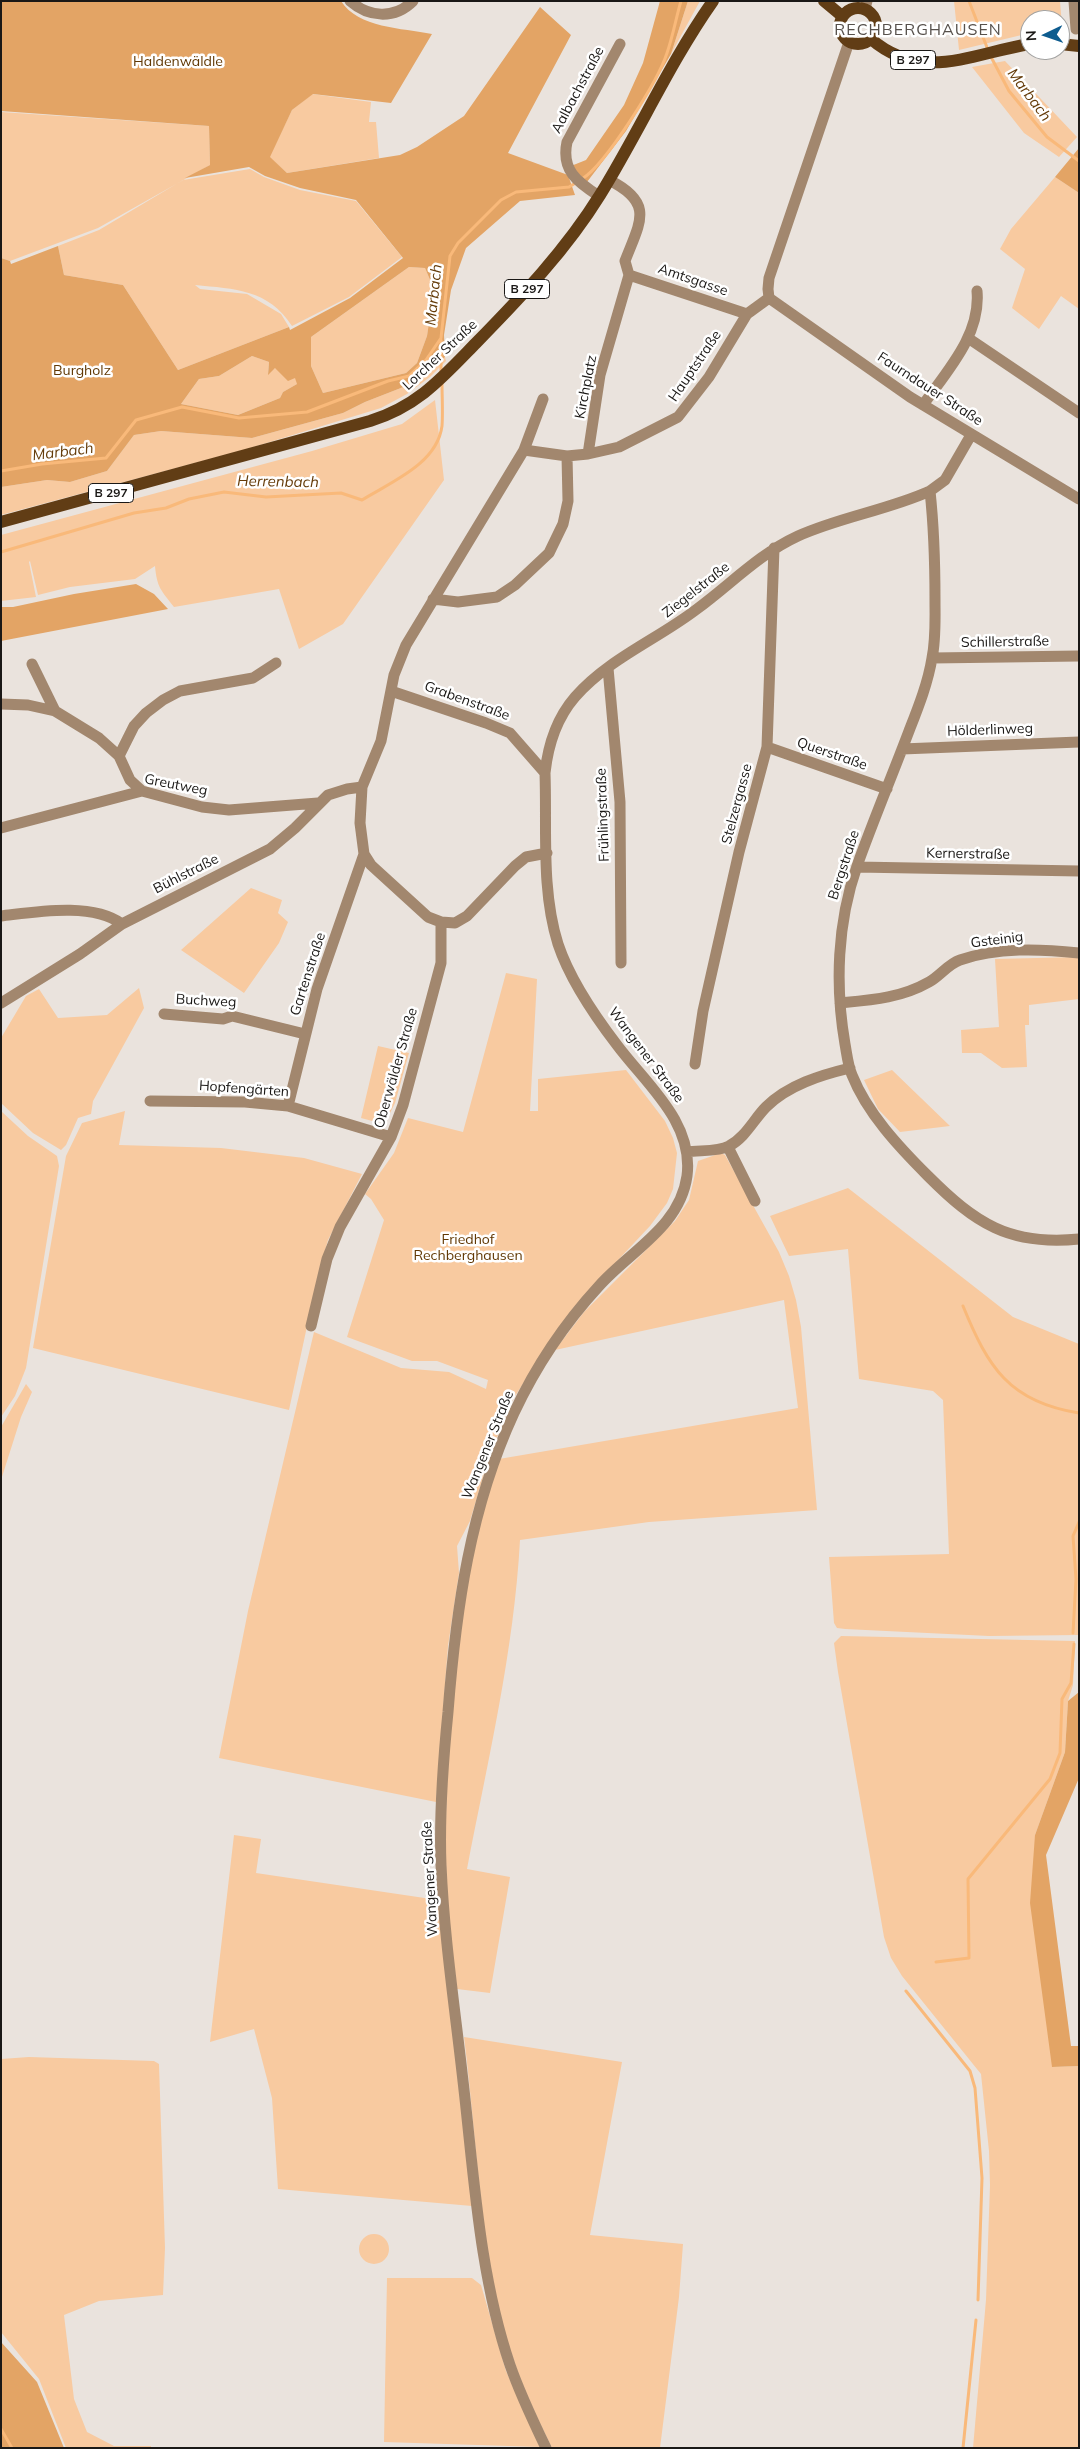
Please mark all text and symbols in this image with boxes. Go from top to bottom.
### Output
north arrow [1020,10,1070,60]
district label: RECHBERGHAUSEN [832,20,1004,40]
text: N [1022,30,1040,41]
street label: Aalbachstraße [548,44,608,136]
road number: B 297 [890,50,936,70]
park label: Haldenwäldle [133,54,223,70]
water label: Marbach [1003,65,1055,125]
street label: Amtsgasse [656,260,730,300]
water label: Marbach [422,263,446,327]
road number: B 297 [504,280,550,298]
street label: Lorcher Straße [399,316,481,394]
street label: Hauptstraße [665,327,725,405]
street label: Faurndauer Straße [874,349,986,429]
street label: Kirchplatz [572,354,600,420]
park label: Burgholz [53,363,111,379]
water label: Marbach [31,439,95,465]
water label: Herrenbach [237,472,319,492]
road number: B 297 [88,483,134,502]
street label: Ziegelstraße [659,559,733,621]
street label: Schillerstraße [961,633,1049,651]
street label: Grabenstraße [422,678,512,724]
street label: Hölderlinweg [947,720,1033,740]
street label: Querstraße [795,734,869,774]
street label: Stelzergasse [718,762,756,846]
street label: Frühlingstraße [593,768,613,862]
street label: Greutweg [143,771,209,799]
street label: Bergstraße [825,828,863,902]
street label: Kernerstraße [926,845,1010,863]
street label: Bühlstraße [151,850,221,898]
street label: Gsteinig [970,928,1024,952]
street label: Gartenstraße [287,930,329,1018]
street label: Buchweg [175,991,237,1011]
street label: Wangener Straße [605,1004,687,1106]
street label: Oberwälder Straße [371,1006,421,1130]
street label: Hopfengärten [198,1077,290,1101]
park label: Friedhof Rechberghausen [413,1232,523,1264]
street label: Wangener Straße [459,1388,517,1502]
street label: Wangener Straße [419,1821,441,1937]

